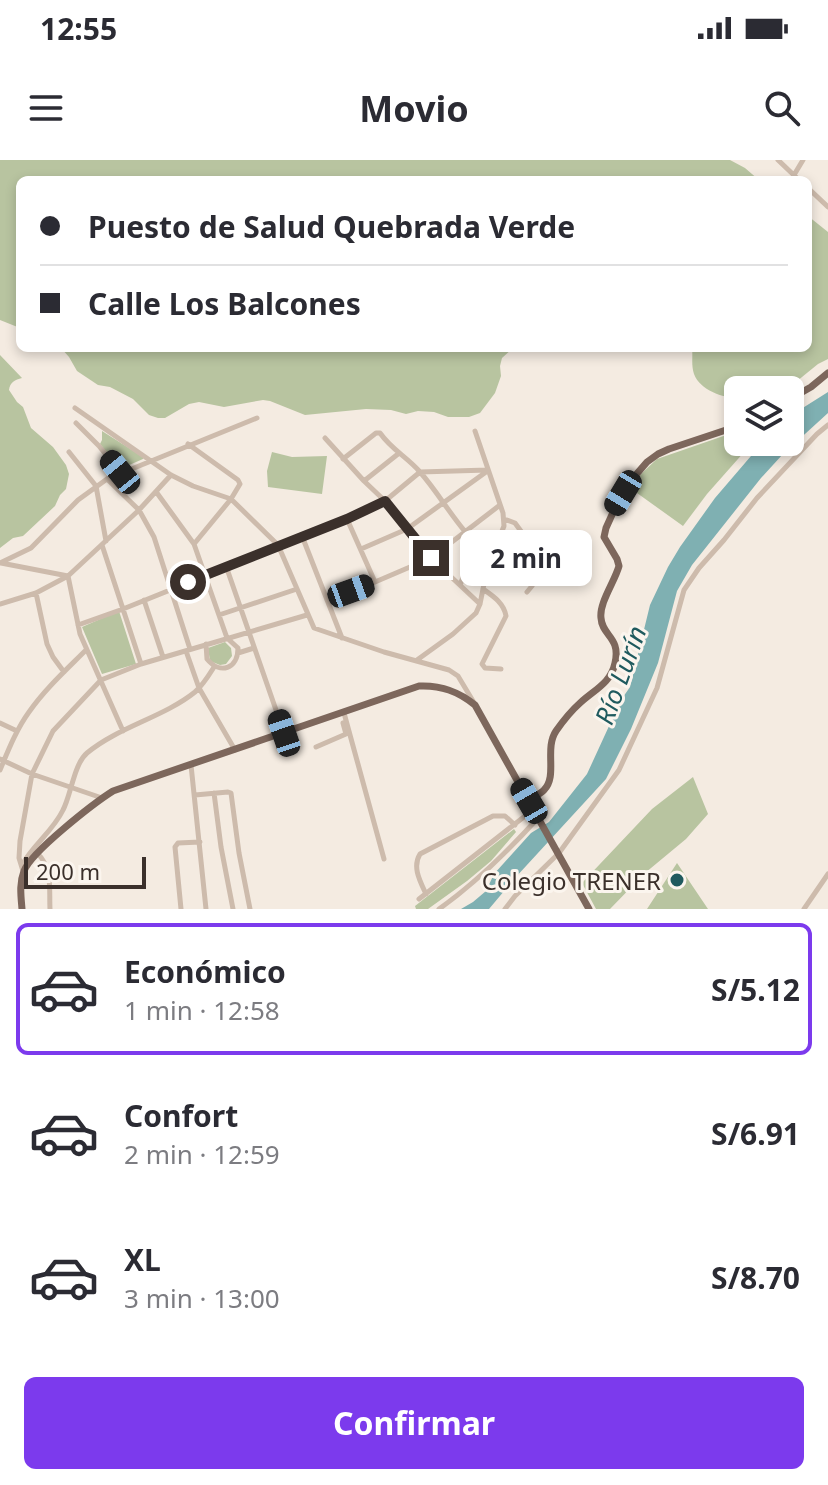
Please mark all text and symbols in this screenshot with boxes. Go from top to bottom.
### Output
text: 12:55 [40,8,117,49]
text: Movio [359,84,469,133]
icon: menu [24,86,68,130]
icon: search [760,86,804,130]
text: Puesto de Salud Quebrada Verde [88,206,575,247]
text: Calle Los Balcones [88,283,361,324]
map controls [724,376,804,456]
button: layers [724,376,804,456]
car [96,446,144,498]
car [600,466,646,520]
callout: 2 min [459,530,591,586]
route end [413,540,449,576]
text: 2 min [490,540,562,576]
route start [170,564,206,600]
car [324,572,378,610]
water label: Río Lurín [586,621,654,729]
car [265,706,303,760]
car [507,774,551,828]
scale bar [24,853,146,889]
text: 200 m [36,856,100,886]
place label: Colegio TRENER [482,864,661,897]
marker: Colegio TRENER [668,871,686,889]
text: Económico [124,951,286,992]
icon: car [28,953,100,1025]
text: S/5.12 [711,969,800,1010]
text: 1 min · 12:58 [124,992,280,1028]
text: Confort [124,1095,238,1136]
icon: car [28,1097,100,1169]
text: S/6.91 [711,1113,800,1154]
text: 2 min · 12:59 [124,1136,280,1172]
text: XL [124,1239,161,1280]
icon: car [28,1241,100,1313]
text: S/8.70 [711,1257,800,1298]
text: 3 min · 13:00 [124,1280,280,1316]
button: Confirmar [24,1377,804,1469]

